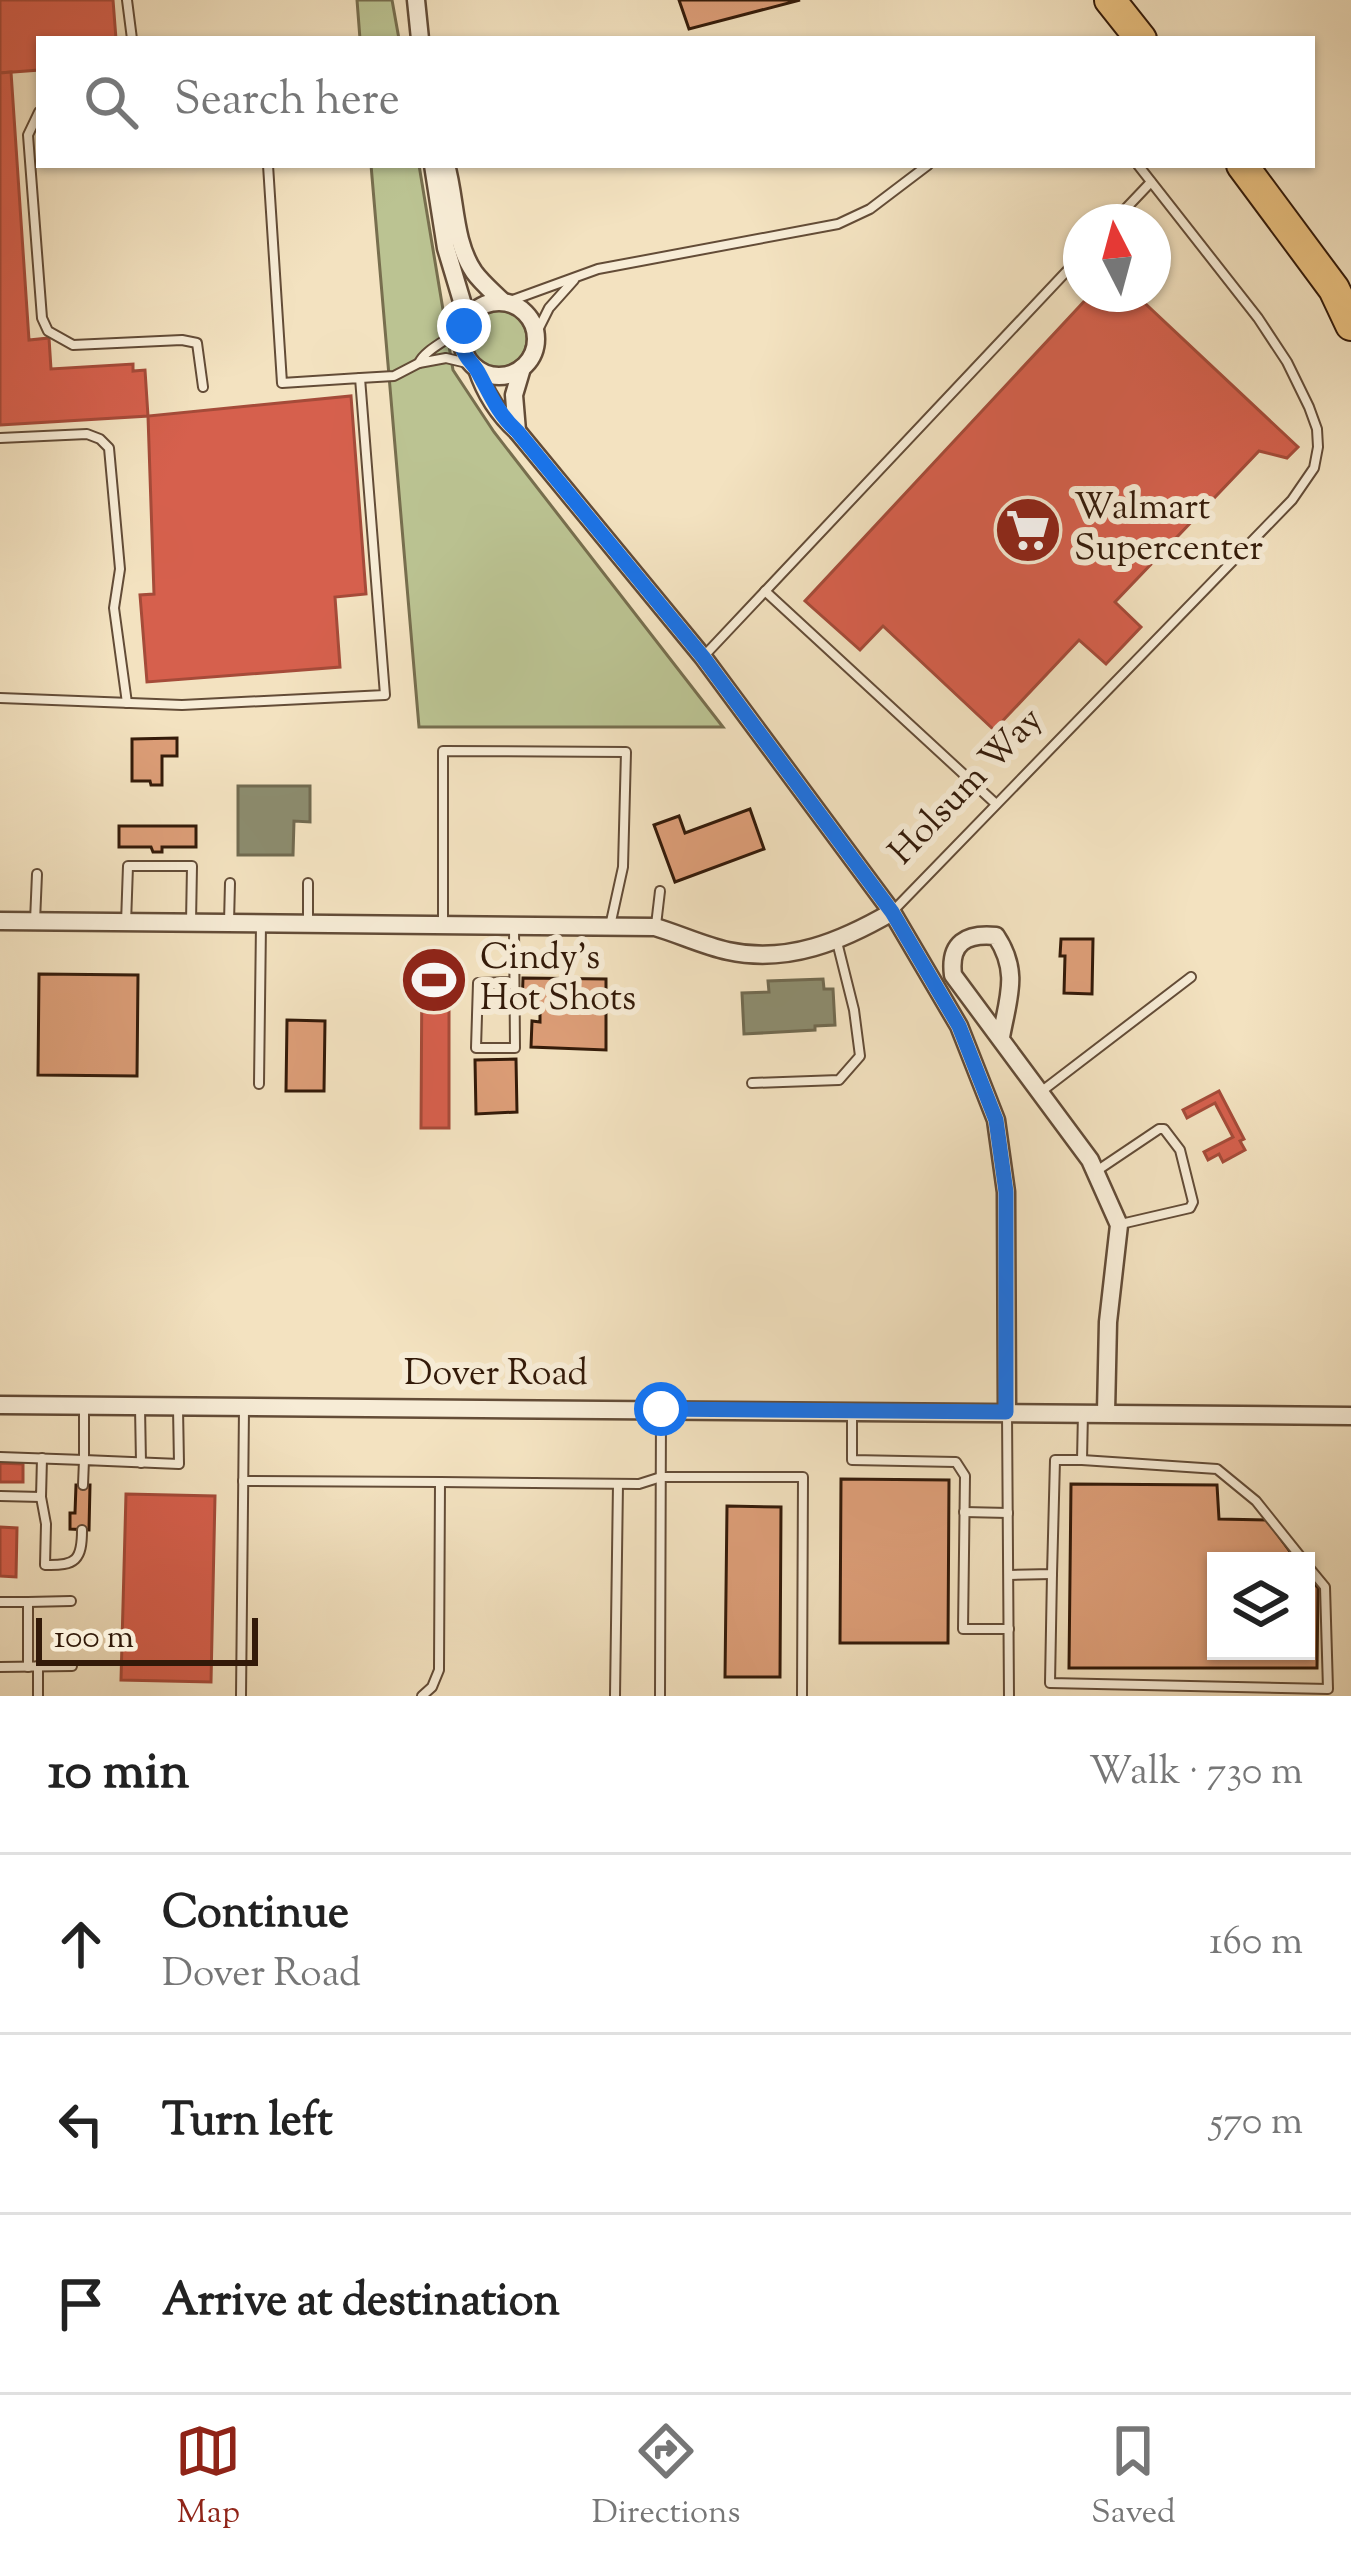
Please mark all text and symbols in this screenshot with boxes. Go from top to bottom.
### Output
search box [36,36,1315,168]
icon: search [78,69,144,135]
text: Search here [174,70,400,135]
north arrow [1063,204,1171,312]
route end [437,299,491,353]
place label: Walmart Supercenter [1074,483,1263,576]
supermarket icon: Walmart Supercenter [993,495,1063,565]
street label: Holsum Way [878,696,1056,878]
place label: Cindy's Hot Shots [480,933,636,1026]
sports icon: Cindy's Hot Shots [399,945,469,1015]
street label: Dover Road [404,1349,588,1401]
route start [634,1382,688,1436]
map controls [1207,1552,1315,1660]
button: layers [1207,1552,1315,1660]
scale bar [36,1612,258,1665]
text: 100 m [54,1615,134,1663]
text: 10 min [48,1738,189,1811]
text: Walk · 730 m [1089,1746,1303,1802]
text: Continue [162,1883,349,1948]
icon: ahead [48,1911,114,1977]
text: 160 m [1209,1916,1303,1972]
text: Dover Road [162,1948,361,2004]
icon: left [48,2091,114,2157]
text: Turn left [162,2091,333,2156]
text: 570 m [1210,2096,1303,2152]
icon: arrive [48,2271,114,2337]
text: Arrive at destination [162,2271,560,2336]
tab: Map [175,2418,241,2538]
tab: Directions [592,2418,741,2538]
tab: Saved [1091,2418,1176,2538]

